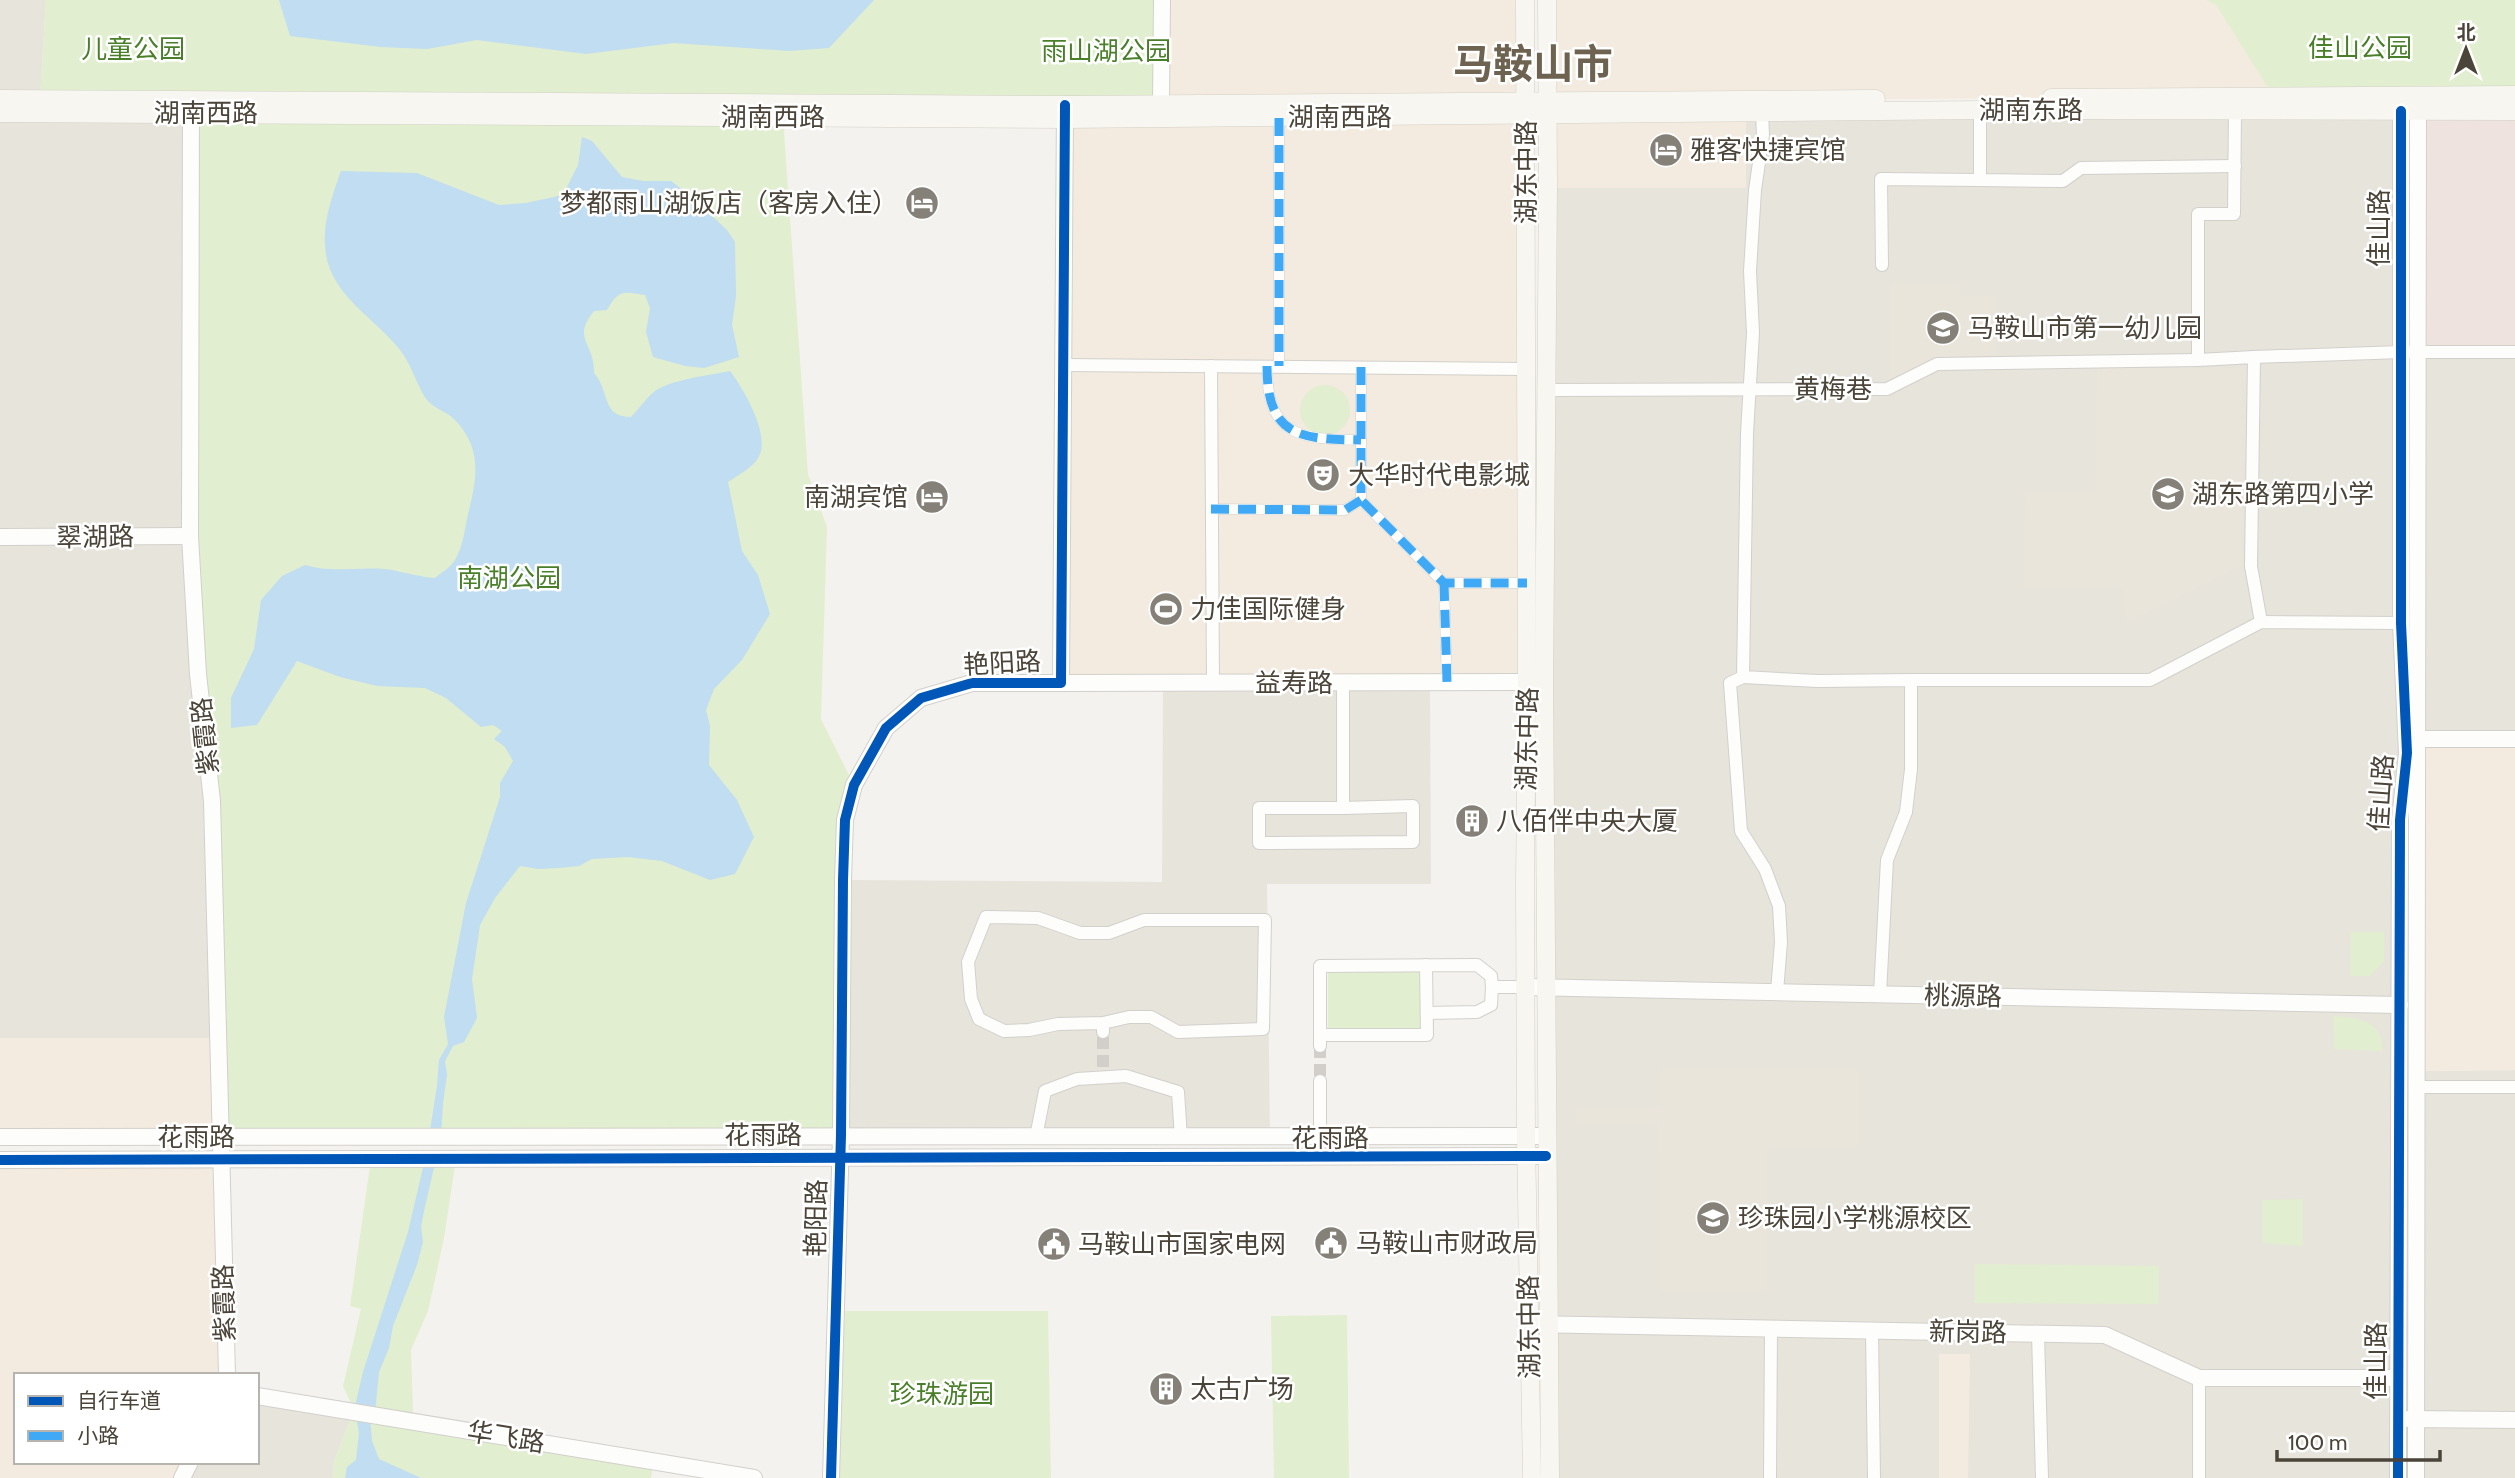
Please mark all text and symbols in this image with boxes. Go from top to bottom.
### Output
north arrow [2431,14,2501,84]
text: 北 [2456,21,2476,44]
park label: 佳山公园 [2308,32,2412,64]
park label: 儿童公园 [81,33,185,65]
park label: 雨山湖公园 [1041,35,1171,67]
district label: 马鞍山市 [1453,39,1613,88]
street label: 湖南东路 [1979,94,2083,126]
street label: 湖南西路 [154,97,258,129]
street label: 湖南西路 [721,101,825,133]
street label: 湖南西路 [1288,101,1392,133]
street label: 湖东中路 [1510,120,1542,224]
hotel icon: 雅客快捷宾馆 [1647,131,1685,169]
place label: 雅客快捷宾馆 [1690,134,1846,166]
hotel icon: 梦都雨山湖饭店（客房入住） [903,184,941,222]
place label: 梦都雨山湖饭店（客房入住） [560,187,898,219]
street label: 佳山路 [2363,189,2395,267]
school or university icon: 马鞍山市第一幼儿园 [1924,309,1962,347]
place label: 马鞍山市第一幼儿园 [1968,312,2202,344]
street label: 黄梅巷 [1794,373,1872,405]
theatre icon: 大华时代电影城 [1304,456,1342,494]
place label: 大华时代电影城 [1348,459,1530,491]
school or university icon: 湖东路第四小学 [2149,475,2187,513]
hotel icon: 南湖宾馆 [913,478,951,516]
place label: 湖东路第四小学 [2192,478,2374,510]
place label: 南湖宾馆 [804,481,908,513]
street label: 翠湖路 [56,520,134,554]
park label: 南湖公园 [457,562,561,594]
sports icon: 力佳国际健身 [1147,590,1185,628]
place label: 力佳国际健身 [1190,593,1346,625]
street label: 艳阳路 [962,645,1042,681]
street label: 益寿路 [1255,667,1333,699]
street label: 湖东中路 [1510,687,1544,791]
street label: 紫霞路 [185,696,225,776]
street label: 佳山路 [2362,753,2400,833]
building icon: 八佰伴中央大厦 [1453,802,1491,840]
place label: 八佰伴中央大厦 [1496,805,1678,837]
street label: 桃源路 [1924,979,2002,1013]
street label: 花雨路 [724,1119,802,1151]
street label: 花雨路 [157,1121,235,1153]
street label: 花雨路 [1291,1122,1369,1154]
street label: 艳阳路 [799,1179,833,1257]
school or university icon: 珍珠园小学桃源校区 [1694,1199,1732,1237]
place label: 珍珠园小学桃源校区 [1738,1202,1972,1234]
public building icon: 马鞍山市财政局 [1312,1224,1350,1262]
public building icon: 马鞍山市国家电网 [1035,1225,1073,1263]
place label: 马鞍山市财政局 [1356,1227,1538,1259]
place label: 马鞍山市国家电网 [1078,1228,1286,1260]
street label: 紫霞路 [207,1263,241,1343]
street label: 湖东中路 [1512,1275,1546,1379]
street label: 新岗路 [1929,1315,2007,1349]
street label: 佳山路 [2360,1322,2392,1400]
building icon: 太古广场 [1147,1370,1185,1408]
legend [14,1373,259,1464]
place label: 太古广场 [1190,1373,1294,1405]
park label: 珍珠游园 [890,1378,994,1410]
text: 自行车道 [77,1388,161,1413]
street label: 华飞路 [465,1415,547,1459]
scale bar [2277,1418,2440,1462]
text: 小路 [77,1423,119,1448]
text: 100 m [2288,1430,2347,1455]

